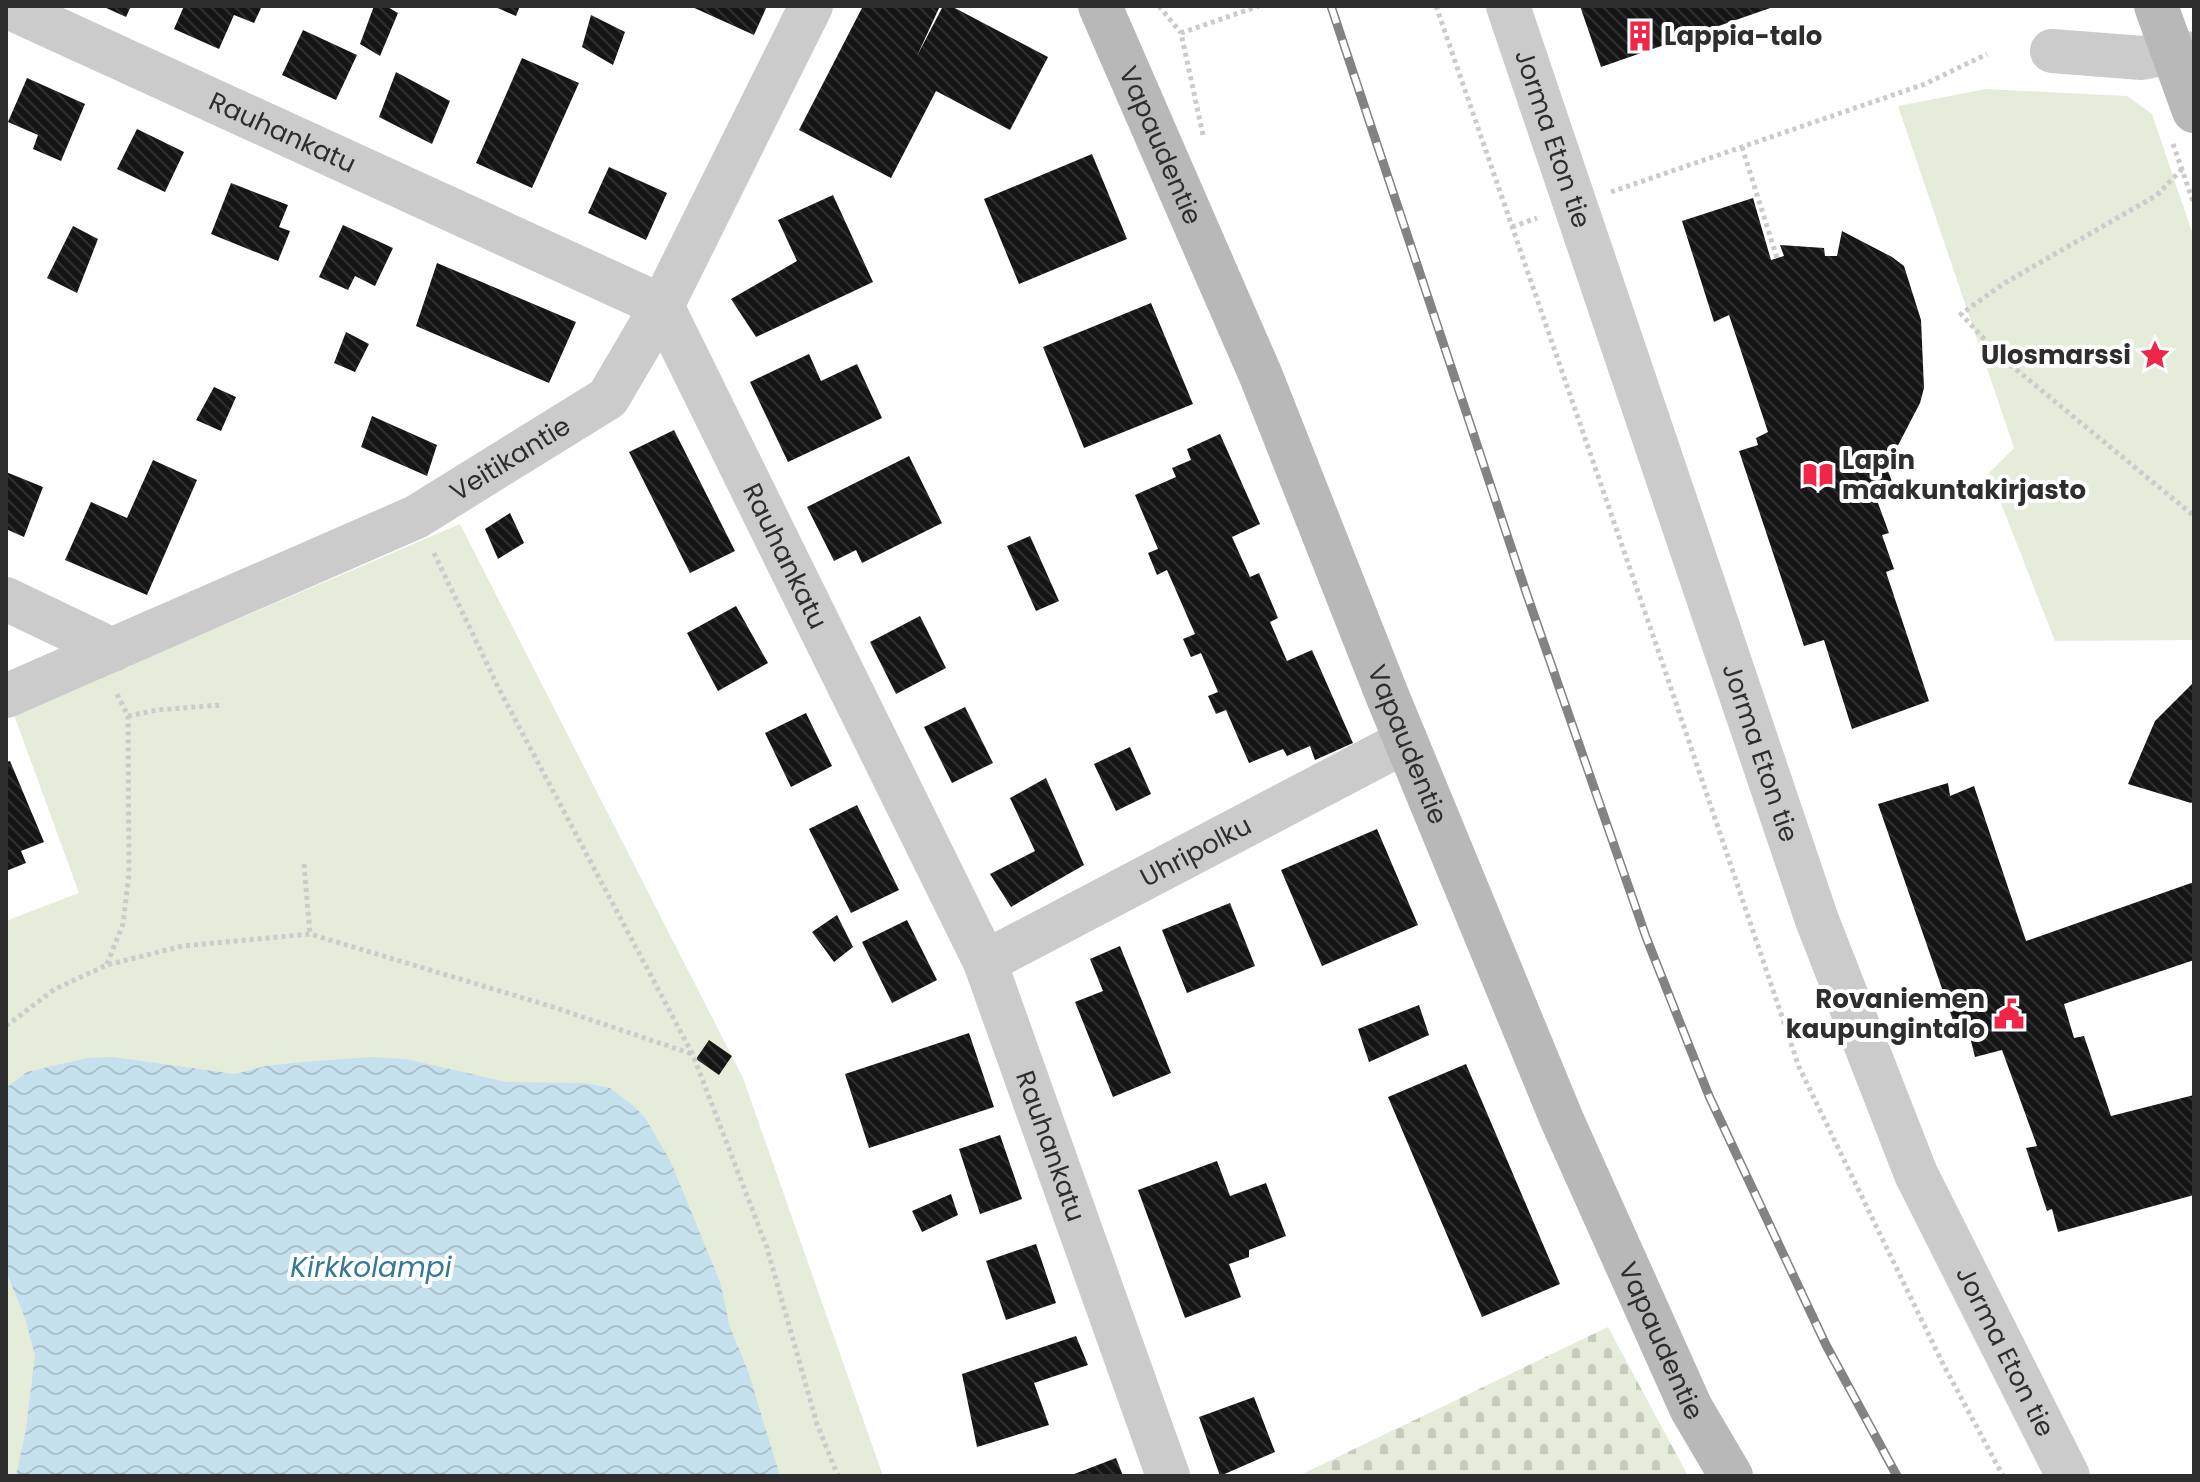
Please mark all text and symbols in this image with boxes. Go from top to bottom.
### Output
place label: Lappia-talo [1664,18,1822,54]
building icon: Lappia-talo [1623,19,1657,53]
street label: Jorma Eton tie [1506,45,1600,233]
street label: Vapaudentie [1110,61,1211,230]
street label: Rauhankatu [203,83,362,182]
place label: Ulosmarssi [1981,337,2131,373]
place icon: Ulosmarssi [2138,338,2172,372]
street label: Veitikantie [443,408,577,510]
place label: Lapin maakuntakirjasto [1842,442,2086,508]
library icon: Lapin maakuntakirjasto [1801,458,1835,492]
street label: Rauhankatu [734,477,836,635]
street label: Jorma Eton tie [1713,658,1807,847]
street label: Vapaudentie [1359,659,1456,830]
street label: Uhripolku [1134,807,1258,895]
place label: Rovaniemen kaupungintalo [1786,981,1985,1047]
public building icon: Rovaniemen kaupungintalo [1992,997,2026,1031]
street label: Rauhankatu [1007,1066,1094,1227]
water label: Kirkkolampi [290,1248,453,1287]
street label: Vapaudentie [1610,1256,1712,1427]
street label: Jorma Eton tie [1947,1260,2063,1443]

